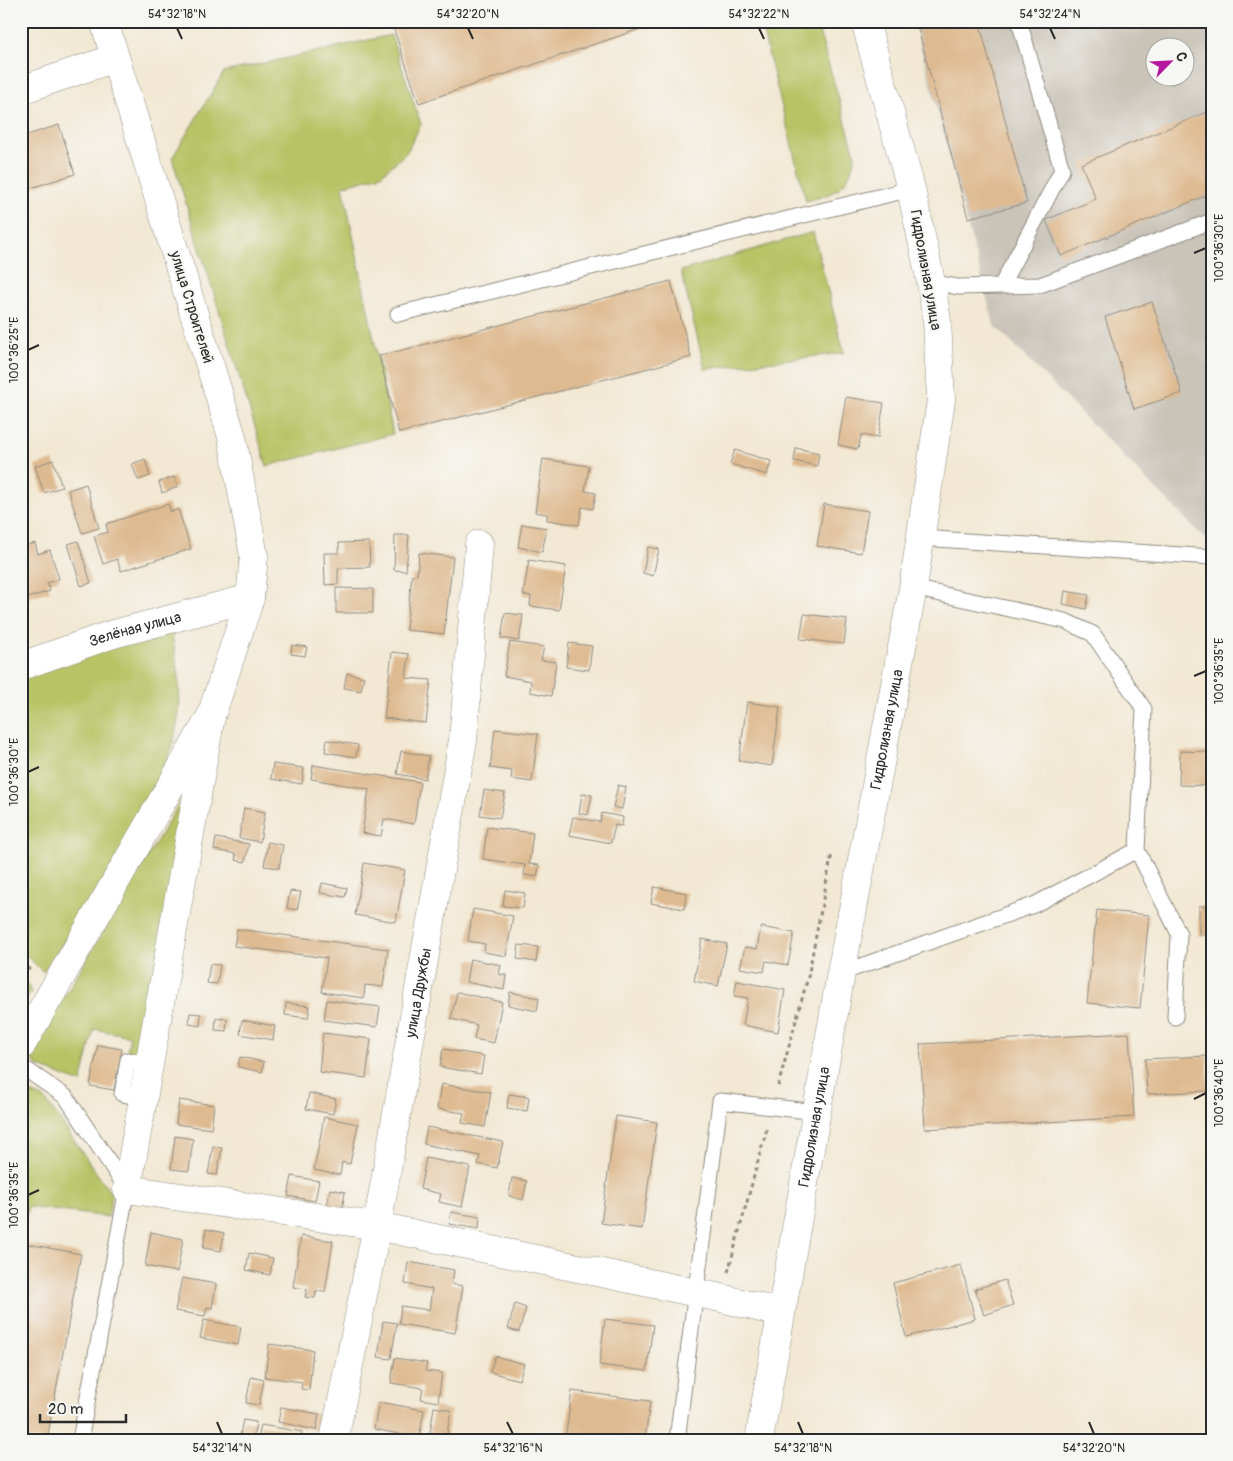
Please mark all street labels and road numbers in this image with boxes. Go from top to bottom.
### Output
street label: Гидролизная улица [906,208,945,332]
street label: улица Строителей [165,248,218,366]
street label: Зелёная улица [87,608,183,652]
street label: Гидролизная улица [866,668,908,791]
street label: улица Дружбы [401,947,436,1040]
street label: Гидролизная улица [795,1065,834,1189]

